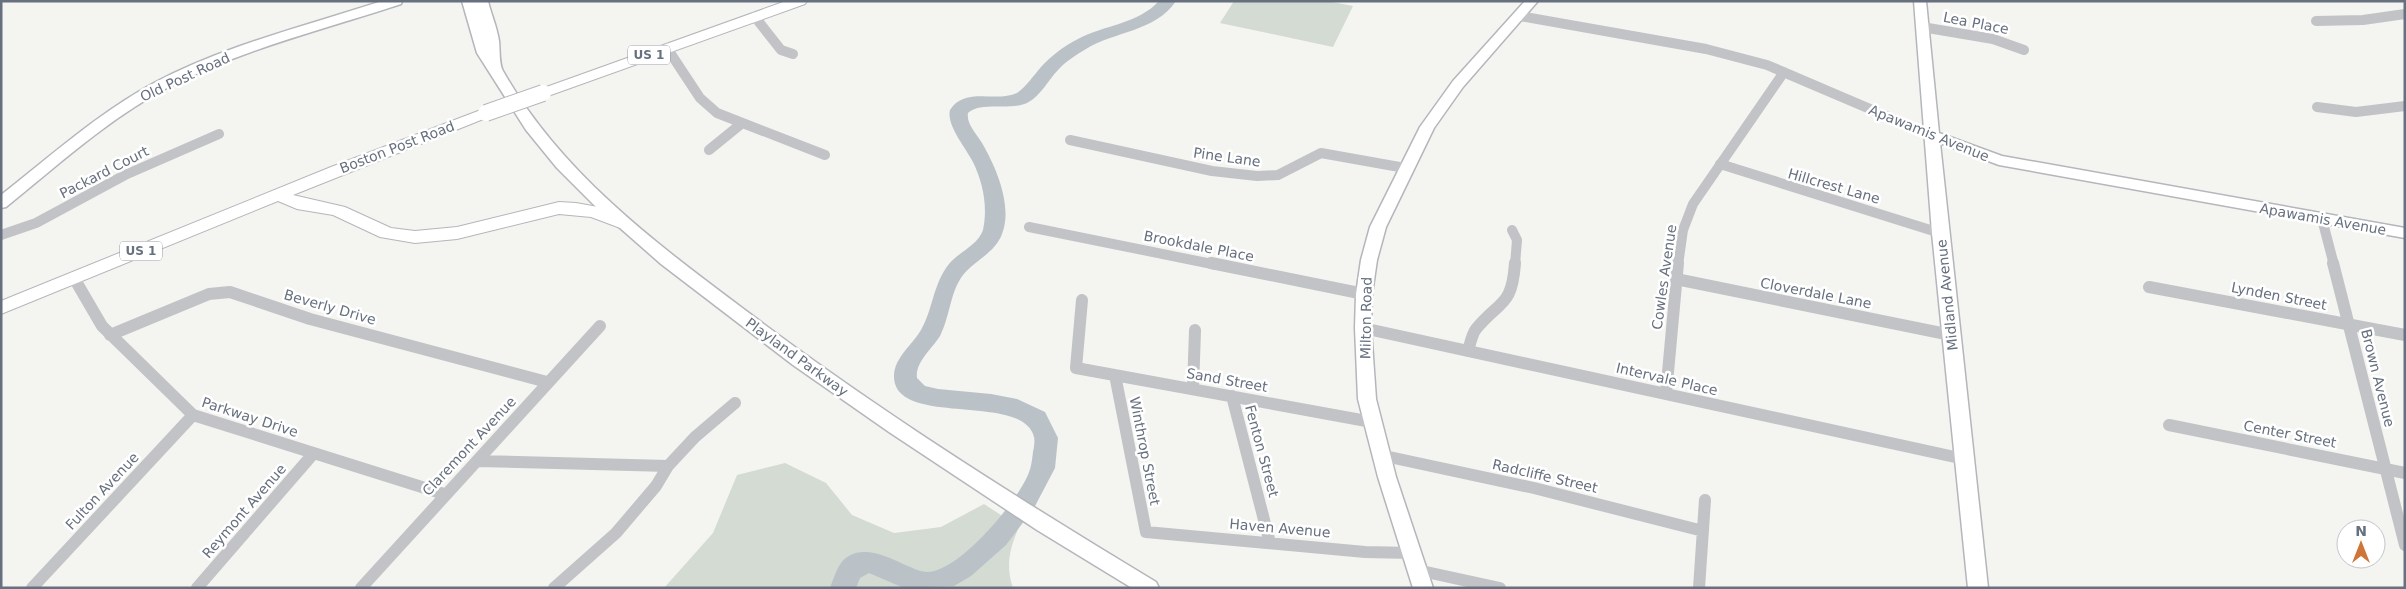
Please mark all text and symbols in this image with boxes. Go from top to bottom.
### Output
street label: Lea Place [1942,9,2010,37]
road number: US 1 [628,46,670,64]
street label: Old Post Road [138,49,232,105]
street label: Apawamis Avenue [1866,102,1992,164]
street label: Boston Post Road [337,118,457,176]
street label: Packard Court [57,142,152,201]
street label: Pine Lane [1192,144,1262,170]
street label: Hillcrest Lane [1786,165,1882,207]
street label: Apawamis Avenue [2258,200,2388,238]
street label: Cowles Avenue [1649,223,1679,331]
street label: Brookdale Place [1143,227,1255,265]
street label: Midland Avenue [1933,239,1961,351]
road number: US 1 [120,242,162,260]
street label: Cloverdale Lane [1759,274,1873,312]
street label: Milton Road [1357,277,1375,359]
street label: Lynden Street [2230,279,2329,313]
street label: Beverly Drive [282,286,378,328]
street label: Playland Parkway [743,315,851,399]
street label: Brown Avenue [2358,327,2398,429]
street label: Intervale Place [1615,360,1719,398]
street label: Sand Street [1185,365,1269,395]
street label: Claremont Avenue [419,393,519,499]
street label: Parkway Drive [200,394,300,440]
street label: Winthrop Street [1127,395,1163,507]
street label: Fenton Street [1242,403,1282,499]
street label: Center Street [2242,417,2338,451]
street label: Fulton Avenue [62,449,142,533]
street label: Radcliffe Street [1491,456,1600,496]
street label: Reymont Avenue [199,461,289,561]
street label: Haven Avenue [1229,516,1331,540]
north arrow [2336,519,2386,569]
text: N [2355,523,2367,539]

